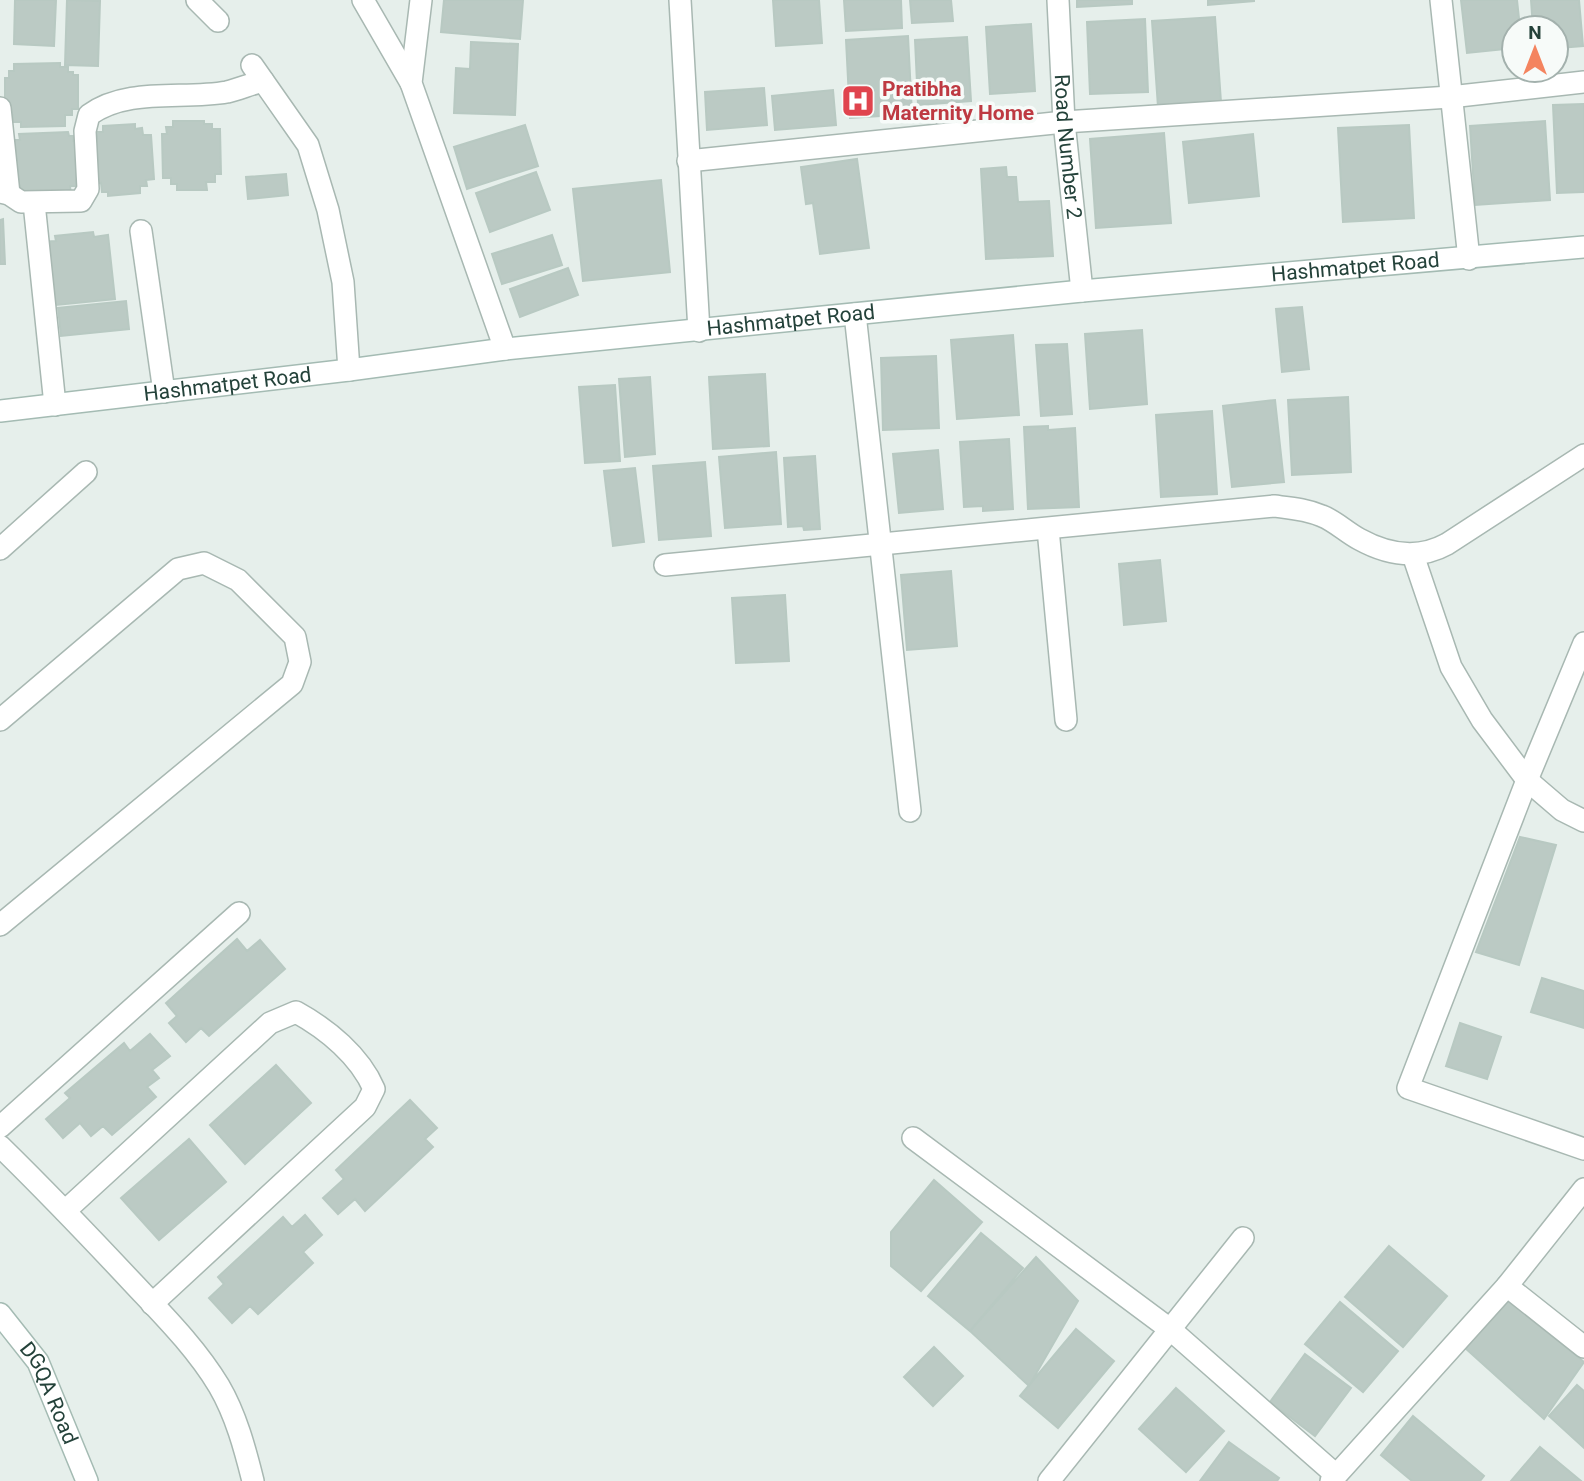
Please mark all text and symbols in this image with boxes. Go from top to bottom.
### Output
north arrow [1500,14,1570,84]
text: N [1528,21,1542,44]
street label: Road Number 2 [1050,74,1086,221]
place label: Pratibha Maternity Home [882,77,1034,125]
hospital icon: Pratibha Maternity Home [839,82,877,120]
street label: Hashmatpet Road [1270,248,1440,286]
street label: Hashmatpet Road [706,300,876,341]
street label: Hashmatpet Road [142,363,313,406]
street label: DGQA Road [15,1337,82,1448]

